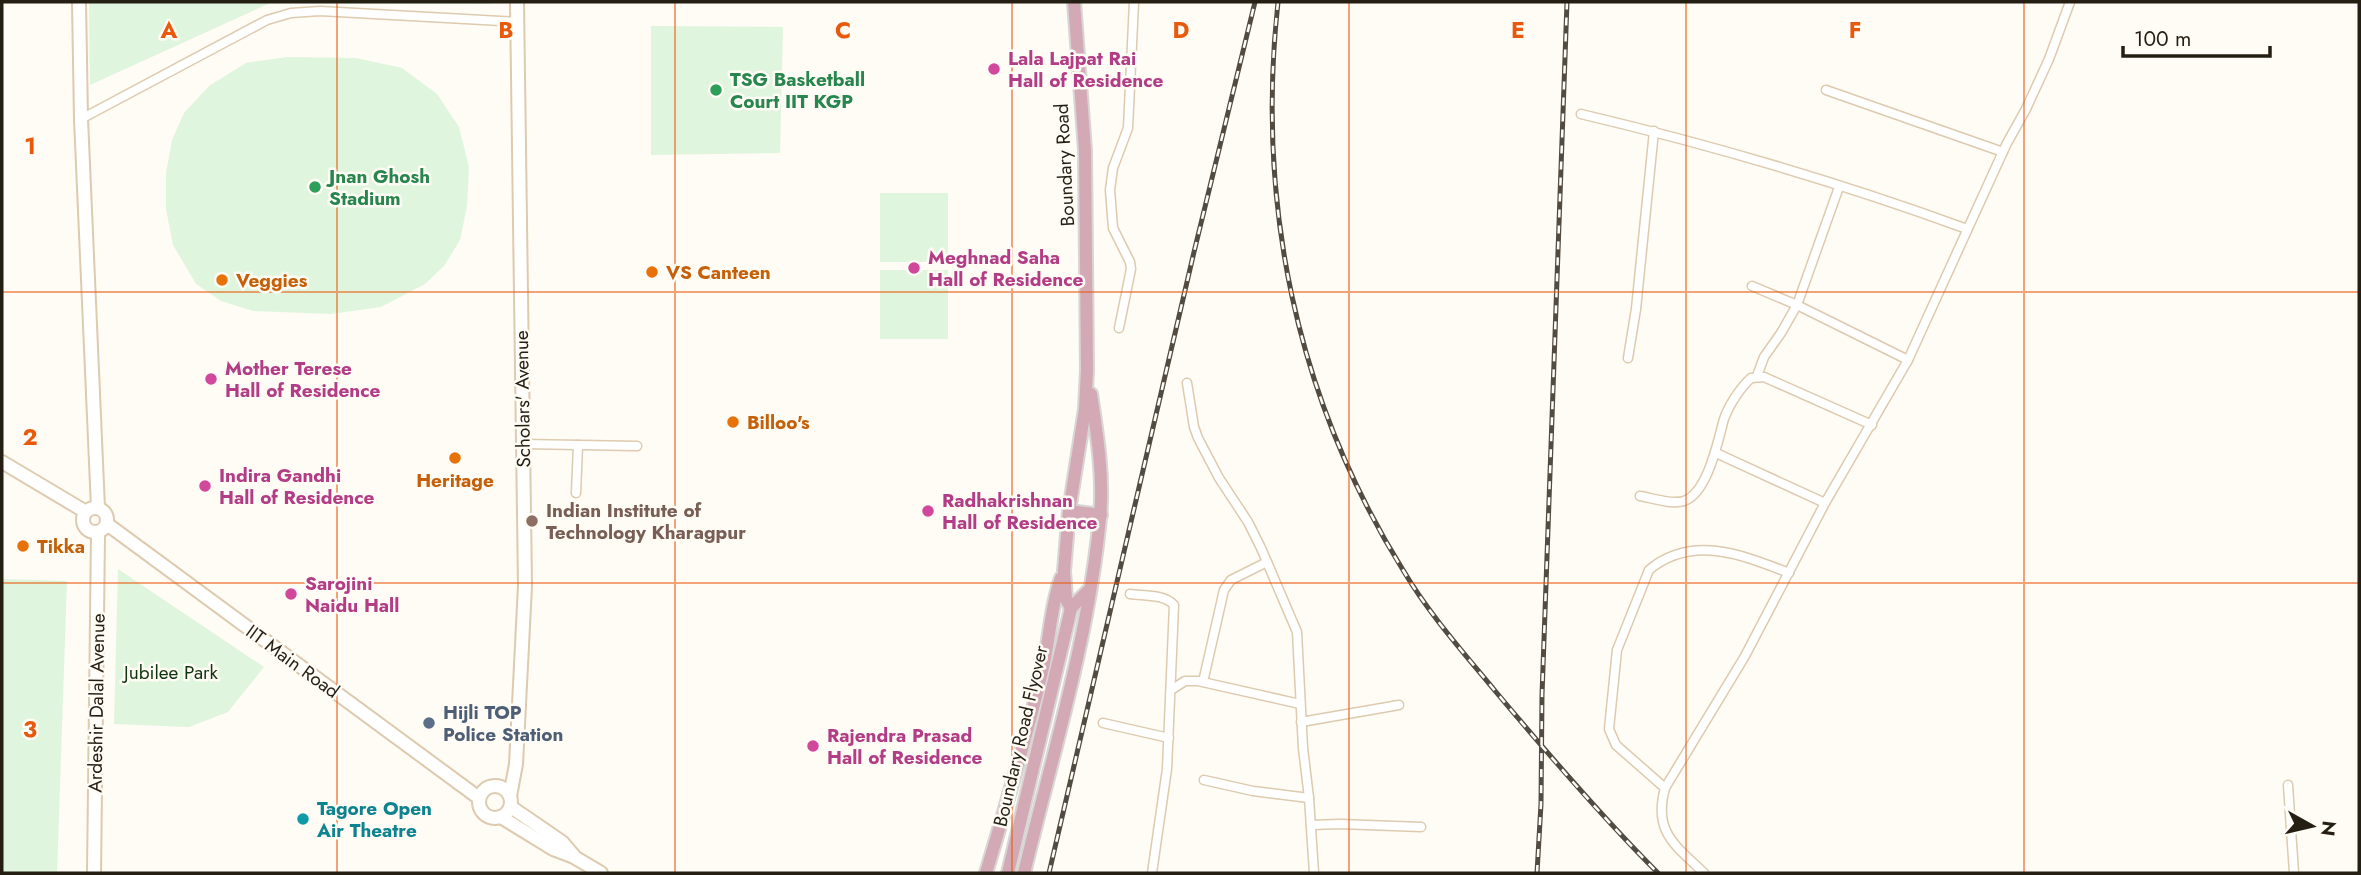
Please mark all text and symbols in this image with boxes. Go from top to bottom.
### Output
text: A [160,13,178,47]
text: B [498,13,514,47]
text: C [835,13,851,47]
text: D [1173,13,1190,47]
text: E [1511,13,1525,47]
text: F [1849,13,1861,47]
scale bar [2123,14,2270,58]
text: 100 m [2134,24,2191,54]
place label: Lala Lajpat Rai Hall of Residence [1008,45,1164,94]
marker: Lala Lajpat Rai Hall of Residence [986,61,1002,77]
place label: TSG Basketball Court IIT KGP [730,66,865,115]
marker: TSG Basketball Court IIT KGP [708,82,724,98]
street label: Boundary Road [1048,103,1081,227]
text: 1 [24,129,36,163]
place label: Jnan Ghosh Stadium [325,163,430,212]
marker: Jnan Ghosh Stadium [307,179,323,195]
place label: Meghnad Saha Hall of Residence [928,244,1084,293]
place label: VS Canteen [665,259,771,286]
marker: Meghnad Saha Hall of Residence [906,260,922,276]
marker: VS Canteen [644,264,660,280]
place label: Veggies [235,267,308,294]
marker: Veggies [214,272,230,288]
street label: Scholars' Avenue [508,330,537,468]
place label: Mother Terese Hall of Residence [225,355,381,404]
marker: Mother Terese Hall of Residence [203,371,219,387]
place label: Billoo's [747,409,810,436]
marker: Billoo's [725,414,741,430]
text: 2 [22,420,38,454]
marker: Heritage [447,450,463,466]
place label: Indira Gandhi Hall of Residence [219,462,375,511]
place label: Heritage [416,467,494,494]
marker: Indira Gandhi Hall of Residence [197,478,213,494]
place label: Radhakrishnan Hall of Residence [942,487,1098,536]
place label: Indian Institute of Technology Kharagpur [546,497,746,546]
marker: Radhakrishnan Hall of Residence [920,503,936,519]
marker: Indian Institute of Technology Kharagpur [524,513,540,529]
place label: Tikka [37,533,85,560]
marker: Tikka [15,538,31,554]
place label: Sarojini Naidu Hall [305,570,399,619]
marker: Sarojini Naidu Hall [283,586,299,602]
street label: Ardeshir Dalal Avenue [81,613,112,793]
street label: IIT Main Road [240,618,345,705]
street label: Boundary Road Flyover [987,642,1055,829]
park label: Jubilee Park [121,659,219,686]
place label: Hijli TOP Police Station [443,699,563,748]
text: 3 [23,712,37,746]
marker: Hijli TOP Police Station [421,715,437,731]
place label: Rajendra Prasad Hall of Residence [827,722,983,771]
marker: Rajendra Prasad Hall of Residence [805,738,821,754]
north arrow [2277,791,2347,861]
place label: Tagore Open Air Theatre [316,795,432,844]
marker: Tagore Open Air Theatre [295,811,311,827]
text: N [2314,819,2343,838]

